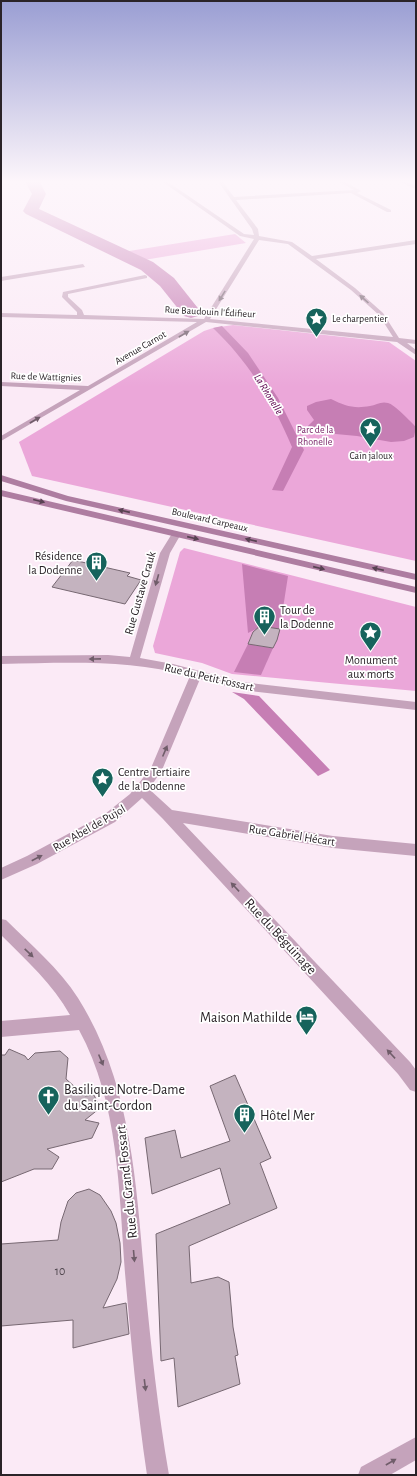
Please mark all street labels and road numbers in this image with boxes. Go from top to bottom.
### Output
street label: Rue Baudouin l'Édifieur [164,303,256,319]
street label: Avenue Carnot [113,329,168,366]
street label: Rue de Wattignies [10,371,82,383]
street label: Boulevard Carpeaux [171,506,249,534]
street label: Rue Gustave Crauk [122,549,158,636]
street label: Rue du Petit Fossart [163,661,255,693]
street label: Rue Abel de Pujol [51,802,128,854]
street label: Rue Gabriel Hécart [248,822,336,848]
street label: Rue du Béguinage [242,896,319,977]
street label: Rue du Grand Fossart [114,1124,140,1239]

